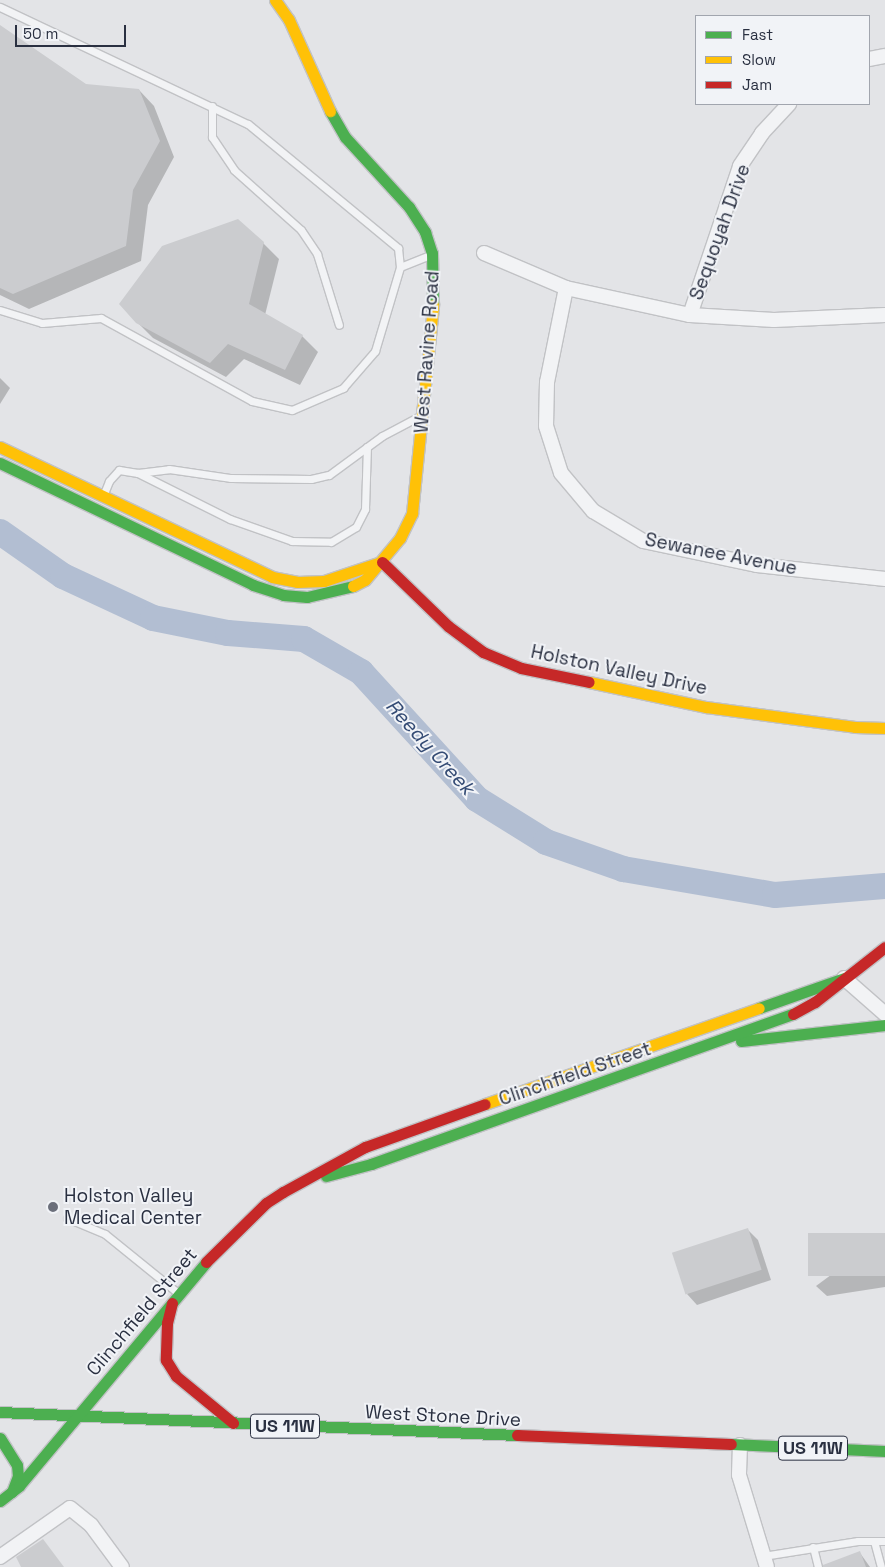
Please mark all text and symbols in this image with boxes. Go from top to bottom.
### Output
scale bar [18,15,129,47]
legend [695,15,870,105]
text: 50 m [23,24,58,43]
text: Fast [742,25,773,44]
text: Slow [742,50,776,69]
text: Jam [742,75,772,94]
street label: Sequoyah Drive [685,161,755,303]
street label: West Ravine Road [410,270,444,434]
street label: Sewanee Avenue [643,528,799,580]
street label: Holston Valley Drive [529,640,709,700]
water label: Reedy Creek [381,694,479,800]
street label: Clinchfield Street [496,1037,654,1111]
place label: Holston Valley Medical Center [64,1185,202,1229]
marker: Holston Valley Medical Center [46,1200,60,1214]
street label: Clinchfield Street [82,1244,202,1380]
street label: West Stone Drive [364,1401,522,1431]
road number: US 11W [249,1410,321,1442]
road number: US 11W [777,1432,849,1464]

